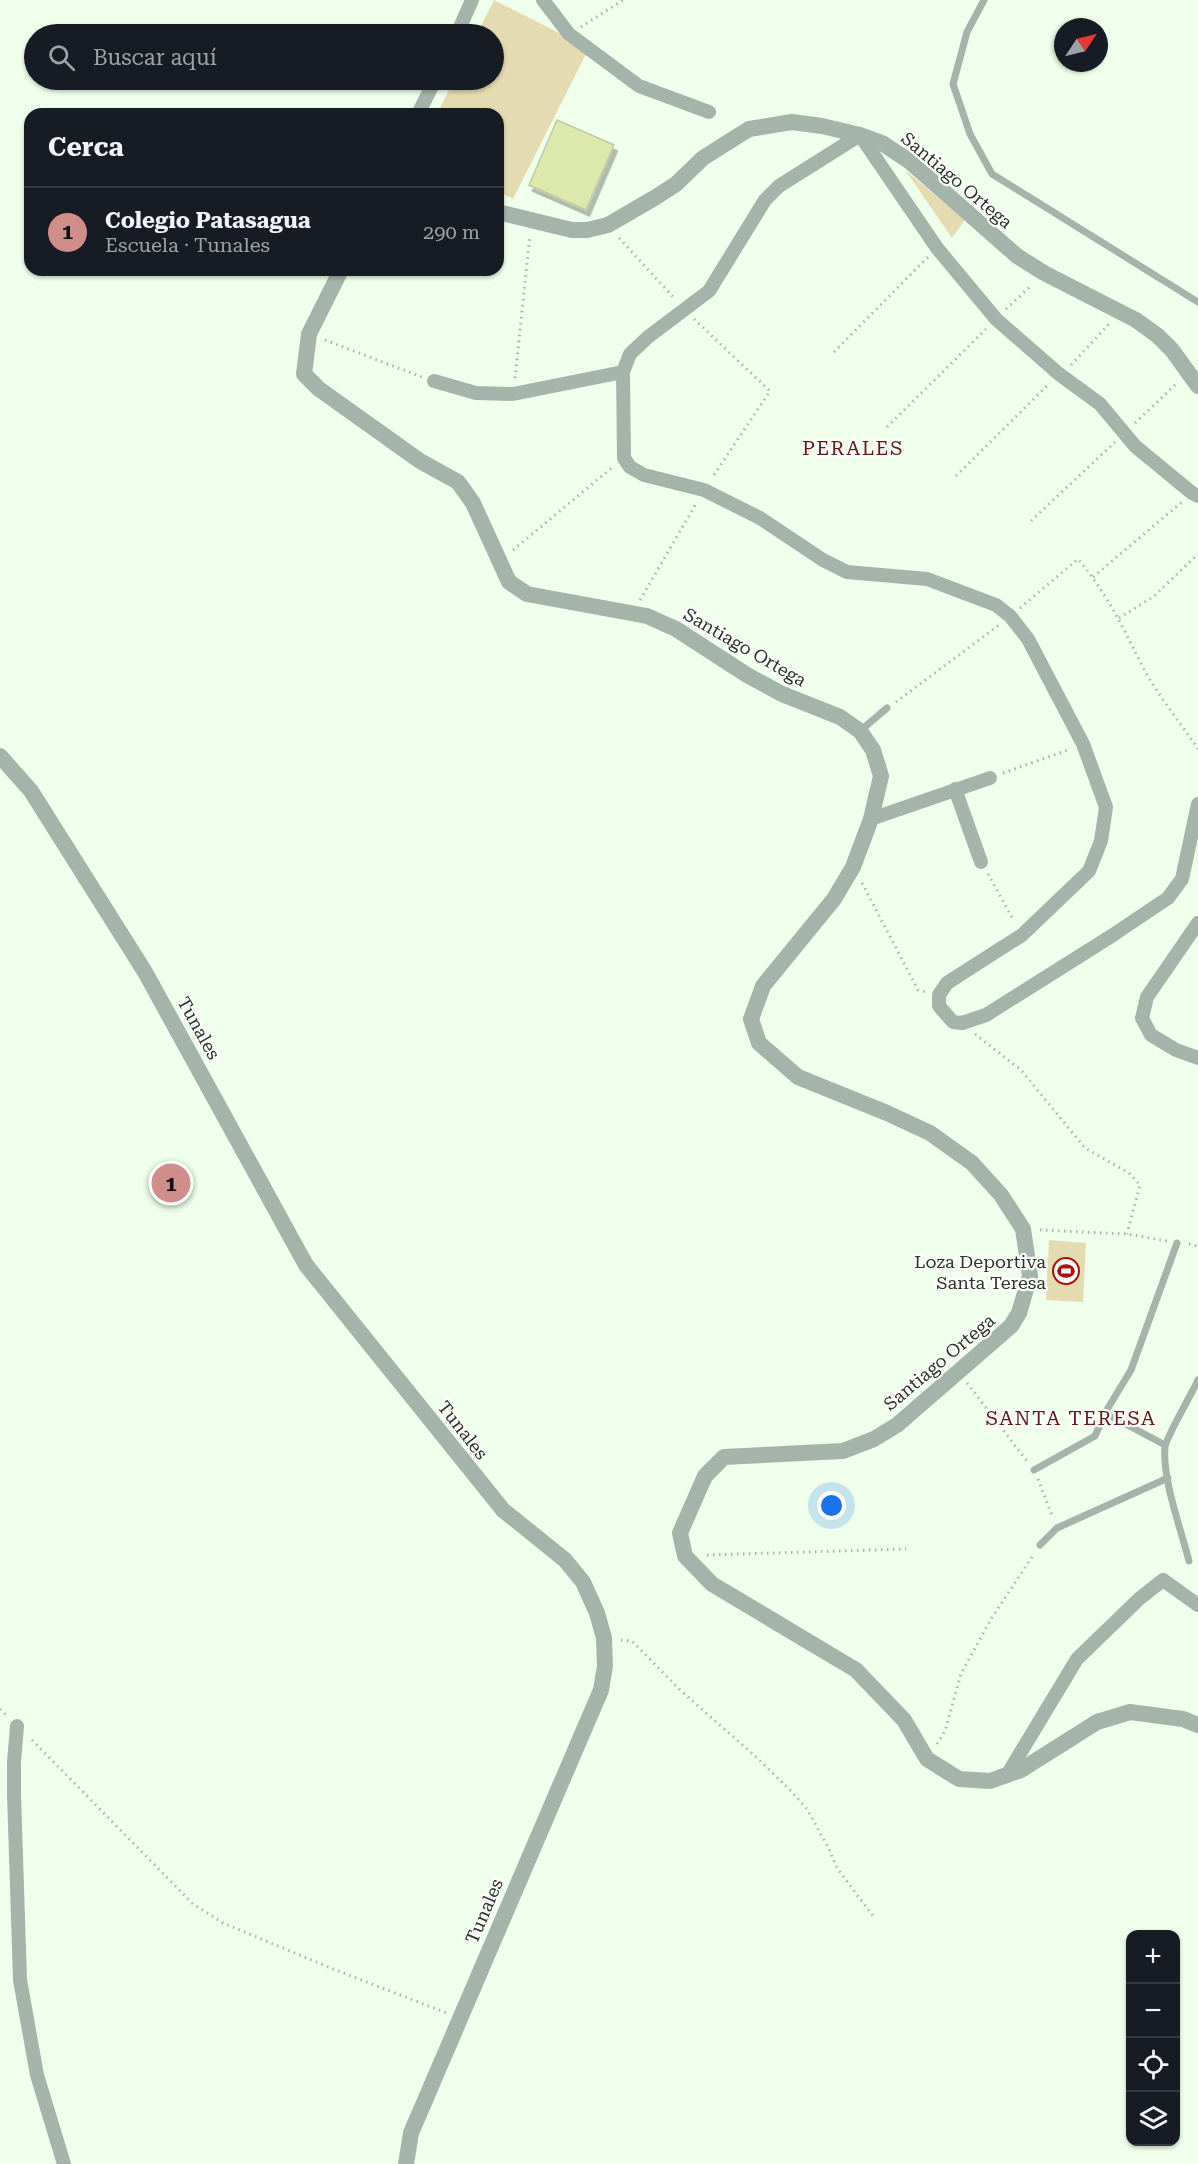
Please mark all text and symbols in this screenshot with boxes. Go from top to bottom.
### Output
north arrow [1054,18,1108,72]
search box [24,24,504,90]
icon: search [45,41,78,74]
text: Buscar aquí [93,45,217,70]
street label: Santiago Ortega [897,128,1017,233]
text: Cerca [48,132,124,162]
text: Colegio Patasagua [105,208,311,233]
text: 1 [62,220,73,244]
text: 290 m [423,220,480,244]
text: Escuela · Tunales [105,233,270,257]
district label: PERALES [802,436,904,460]
street label: Santiago Ortega [680,603,810,691]
street label: Tunales [173,993,225,1063]
pin: 1 [152,1160,190,1206]
place label: Loza Deportiva Santa Teresa [914,1251,1046,1293]
sports icon: Loza Deportiva Santa Teresa [1051,1256,1081,1286]
street label: Santiago Ortega [879,1309,999,1414]
street label: Tunales [434,1397,492,1463]
district label: SANTA TERESA [985,1406,1157,1430]
your location [817,1491,846,1520]
street label: Tunales [461,1875,507,1947]
map controls [1126,1930,1180,2146]
button: + [1126,1930,1180,1984]
button: − [1126,1984,1180,2038]
button: locate [1126,2038,1180,2092]
button: layers [1126,2092,1180,2146]

